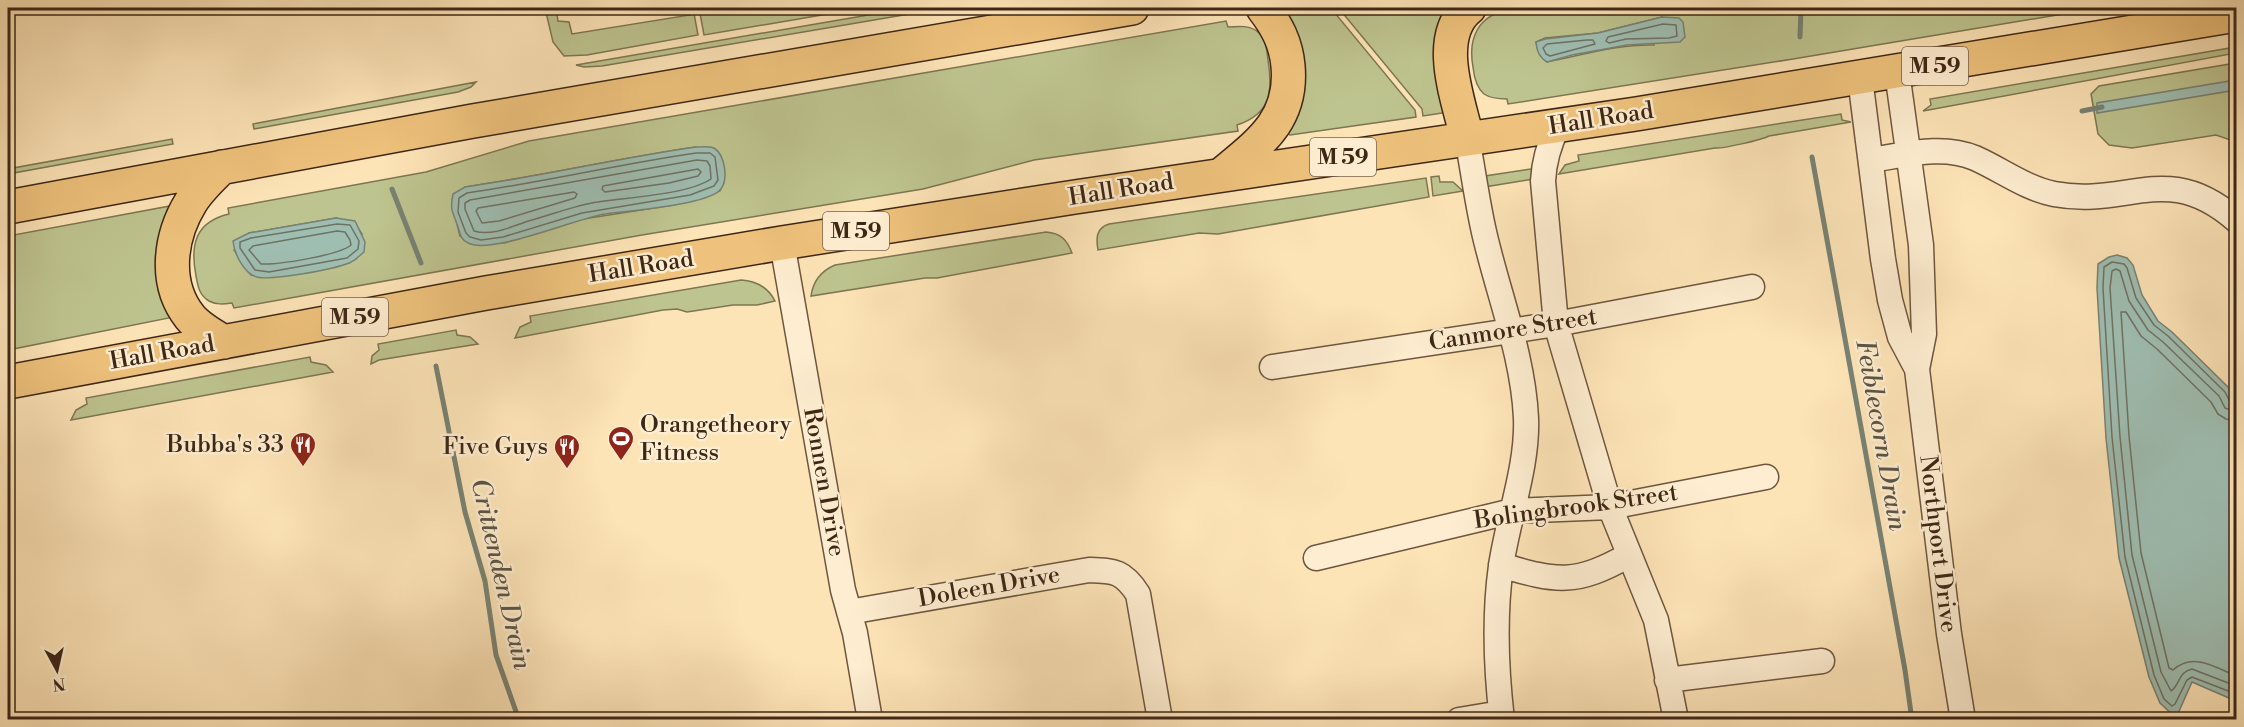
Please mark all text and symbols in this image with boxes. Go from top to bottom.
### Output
road number: M 59 [1902,47,1968,85]
street label: Hall Road [1546,96,1656,142]
road number: M 59 [1310,138,1376,176]
street label: Hall Road [1066,167,1176,213]
road number: M 59 [823,212,889,250]
street label: Hall Road [586,244,696,290]
road number: M 59 [322,298,388,336]
street label: Canmore Street [1427,302,1600,358]
street label: Hall Road [107,329,217,377]
water label: Feiblecorn Drain [1848,337,1914,533]
street label: Ronnen Drive [796,405,852,559]
place label: Orangetheory Fitness [640,410,792,468]
sports icon: Orangetheory Fitness [606,424,636,462]
place label: Bubba's 33 [166,430,284,460]
restaurant icon: Bubba's 33 [288,430,318,468]
place label: Five Guys [442,432,548,462]
restaurant icon: Five Guys [552,432,582,470]
street label: Northport Drive [1912,454,1964,634]
water label: Crittenden Drain [463,475,539,673]
street label: Bolingbrook Street [1471,478,1680,536]
street label: Doleen Drive [916,560,1062,614]
north arrow [27,640,87,700]
text: N [51,673,67,695]

